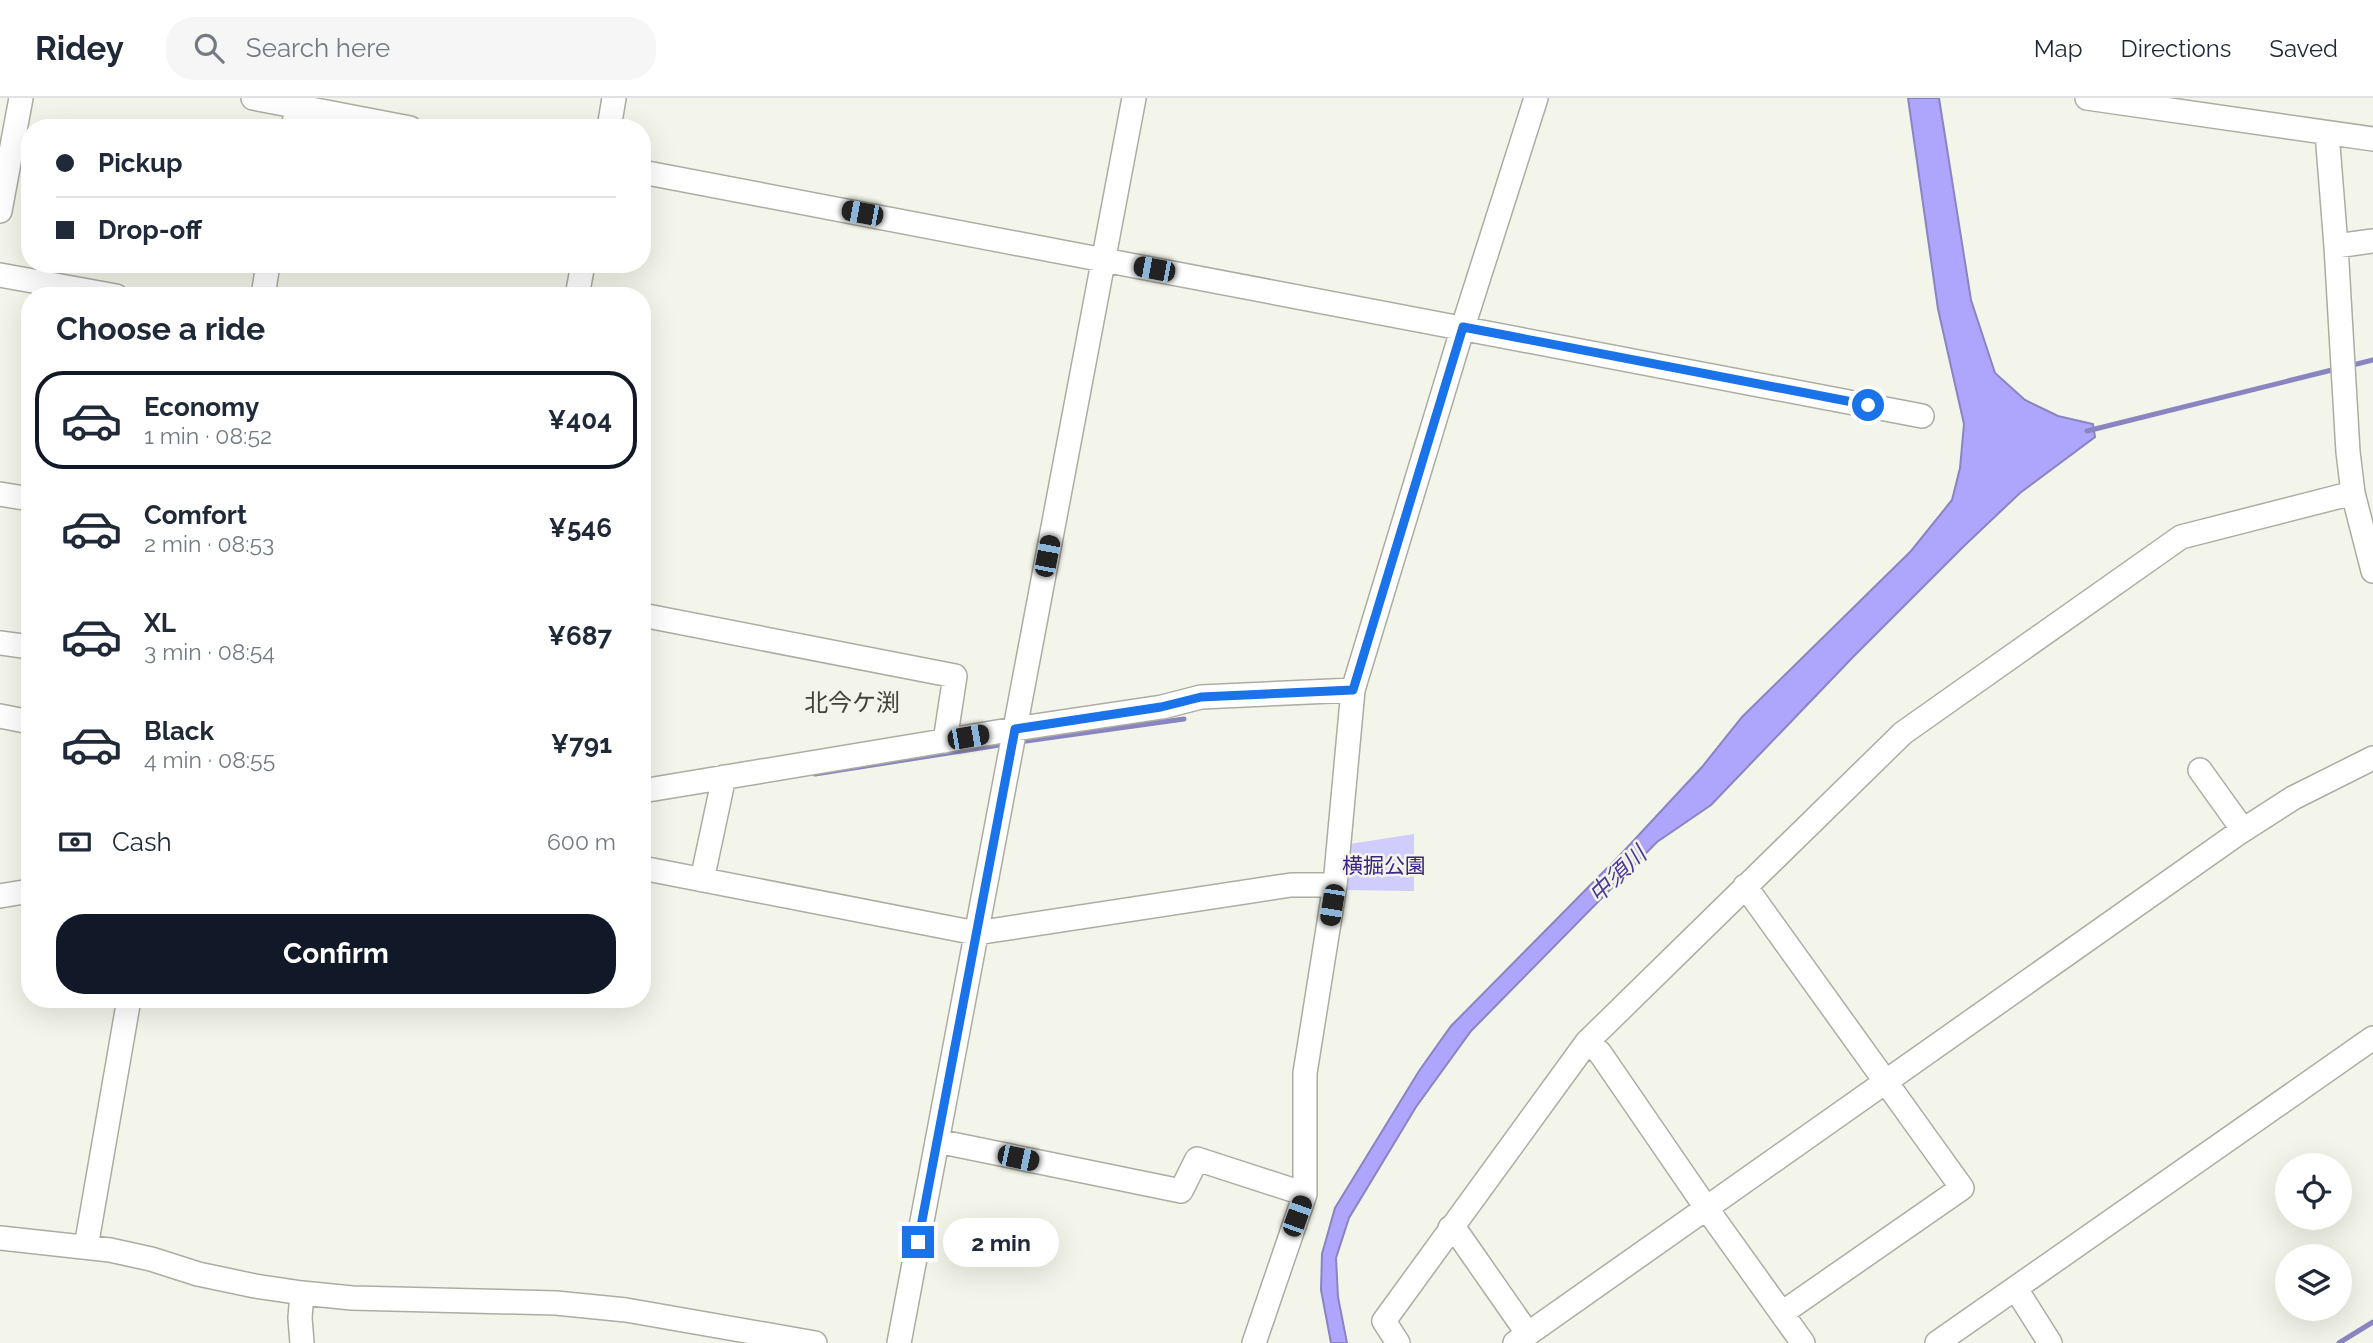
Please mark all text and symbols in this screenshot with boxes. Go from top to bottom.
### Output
search box [166,17,656,80]
text: Ridey [35,29,124,68]
icon: search [190,29,228,67]
text: Search here [246,33,390,63]
text: Map [2034,34,2083,63]
text: Directions [2121,34,2231,63]
text: Saved [2269,34,2338,63]
text: Pickup [98,148,183,178]
car [840,199,885,227]
text: Drop-off [98,215,202,245]
car [1132,255,1177,283]
text: Choose a ride [56,310,265,347]
icon: car [60,389,123,452]
route start [1852,389,1884,421]
text: Economy [144,392,259,422]
text: ¥404 [548,405,612,435]
text: 1 min · 08:52 [144,422,272,449]
icon: car [60,497,123,560]
text: Comfort [144,500,247,530]
text: ¥546 [548,513,612,543]
text: 2 min · 08:53 [144,530,274,557]
car [1033,533,1062,579]
icon: car [60,605,123,668]
text: XL [144,608,176,638]
text: ¥687 [547,621,612,651]
text: 3 min · 08:54 [144,638,275,665]
district label: 北今ケ渕 [804,688,900,717]
icon: car [60,713,123,776]
text: Black [144,716,214,746]
car [946,723,991,751]
text: ¥791 [551,729,612,759]
text: 4 min · 08:55 [144,746,275,773]
icon: cash [56,823,94,861]
text: Cash [112,827,172,857]
text: 600 m [547,828,616,855]
water label: 中須川 [1583,838,1653,908]
park label: 横掘公園 [1342,853,1426,878]
car [1319,883,1346,927]
button: Confirm [56,914,616,994]
car [996,1143,1041,1173]
map controls [2275,1153,2352,1321]
button: locate [2275,1153,2352,1230]
car [1280,1193,1315,1239]
callout: 2 min [942,1218,1058,1266]
route end [902,1226,934,1258]
text: 2 min [971,1229,1031,1256]
button: layers [2275,1244,2352,1321]

